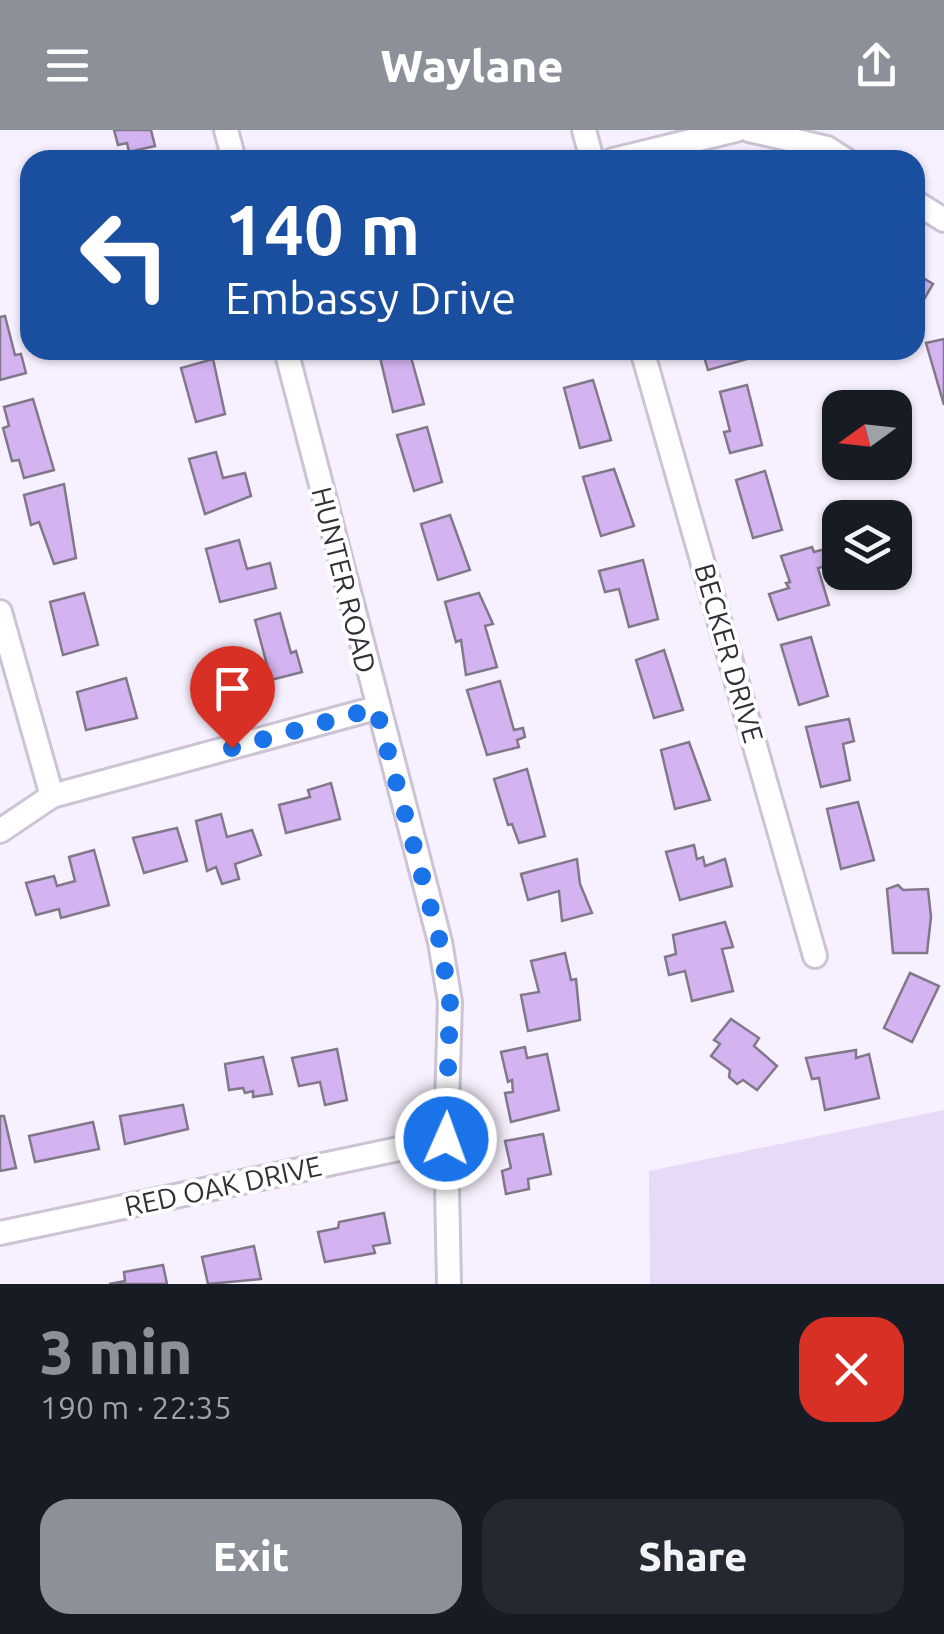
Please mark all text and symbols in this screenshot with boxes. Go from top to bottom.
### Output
icon: menu [40,38,95,93]
icon: share [849,38,904,93]
text: Waylane [381,40,563,91]
icon: left [60,190,190,320]
text: 140 m [225,190,420,268]
text: Embassy Drive [225,272,516,323]
north arrow [822,390,912,480]
map controls [822,390,912,590]
street label: HUNTER ROAD [306,484,383,676]
button: layers [822,500,912,590]
street label: BECKER DRIVE [689,560,770,746]
pin [190,646,275,749]
icon: arrive [205,661,260,716]
position arrow [394,1087,498,1191]
street label: RED OAK DRIVE [122,1150,324,1222]
button: close [799,1317,904,1422]
text: 3 min [40,1318,193,1385]
text: 190 m · 22:35 [40,1389,232,1425]
button: Exit [40,1499,462,1614]
button: Share [482,1499,904,1614]

